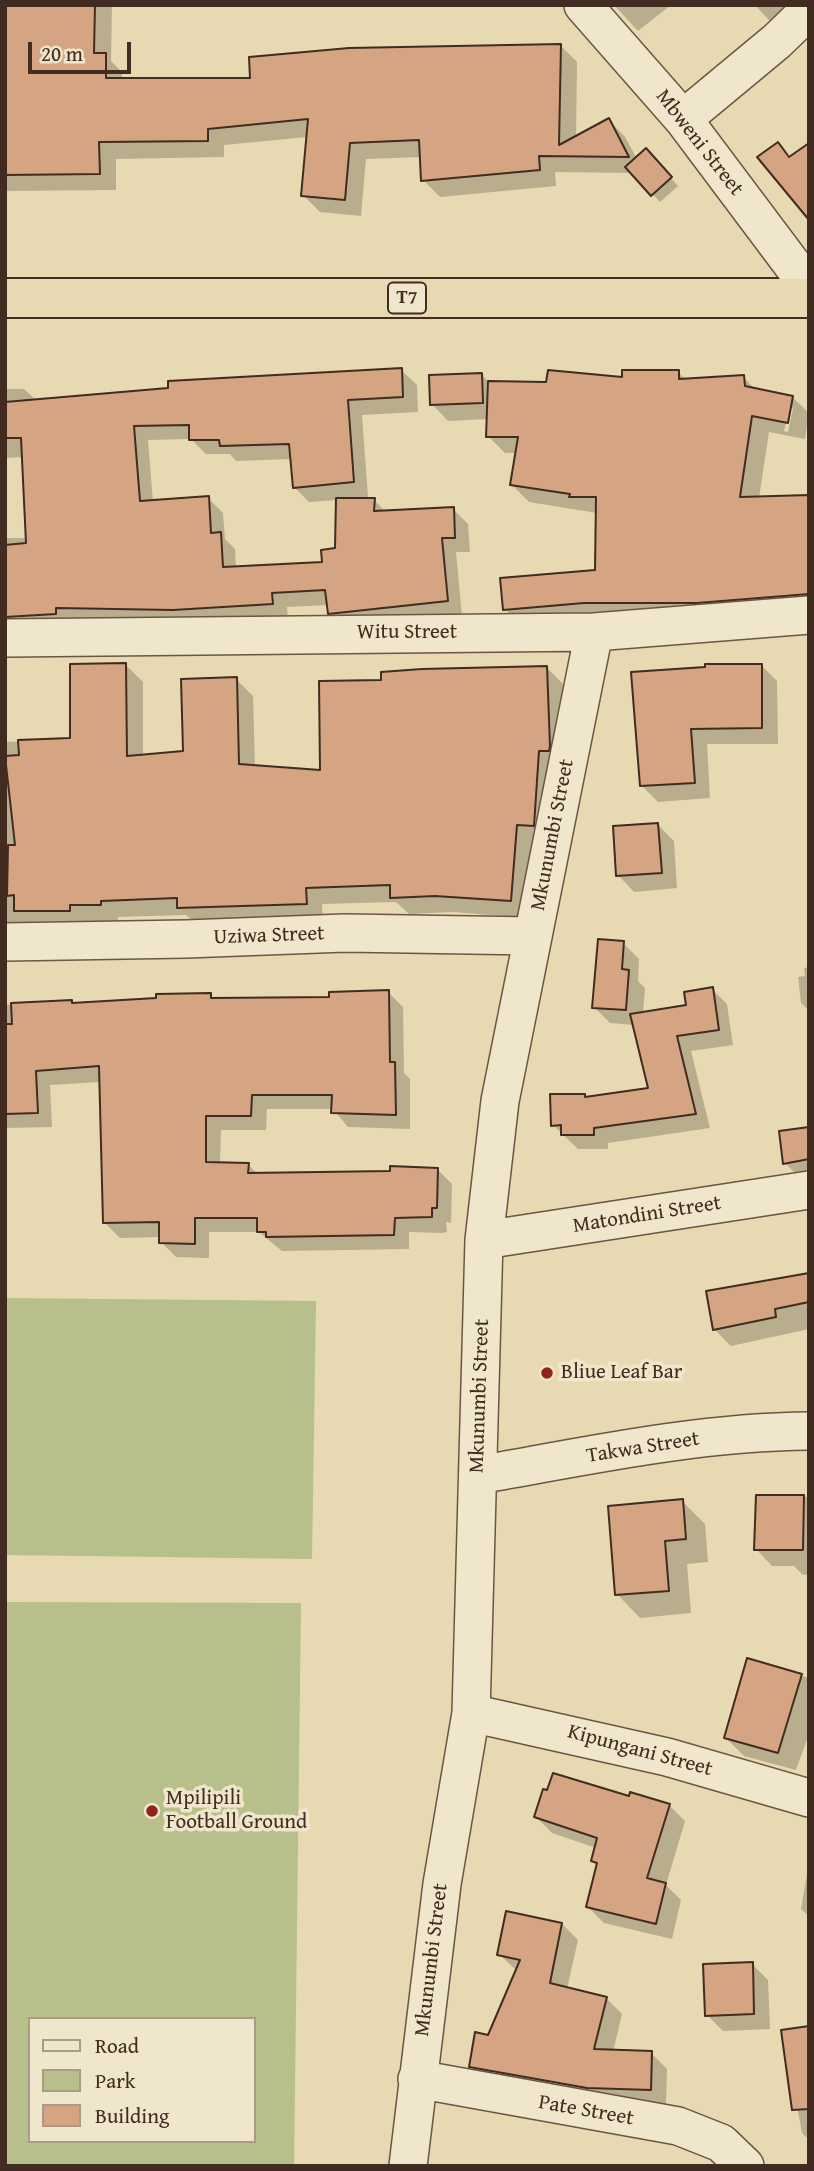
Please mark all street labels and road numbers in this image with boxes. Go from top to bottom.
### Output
street label: Mbweni Street [650,85,748,201]
road number: T7 [388,282,426,314]
street label: Witu Street [357,620,457,646]
street label: Mkunumbi Street [526,757,580,913]
street label: Uziwa Street [213,921,325,951]
street label: Matondini Street [571,1191,723,1239]
street label: Mkunumbi Street [465,1319,495,1473]
street label: Takwa Street [585,1427,701,1469]
street label: Kipungani Street [565,1720,715,1782]
street label: Mkunumbi Street [410,1882,454,2038]
street label: Pate Street [536,2090,636,2132]

